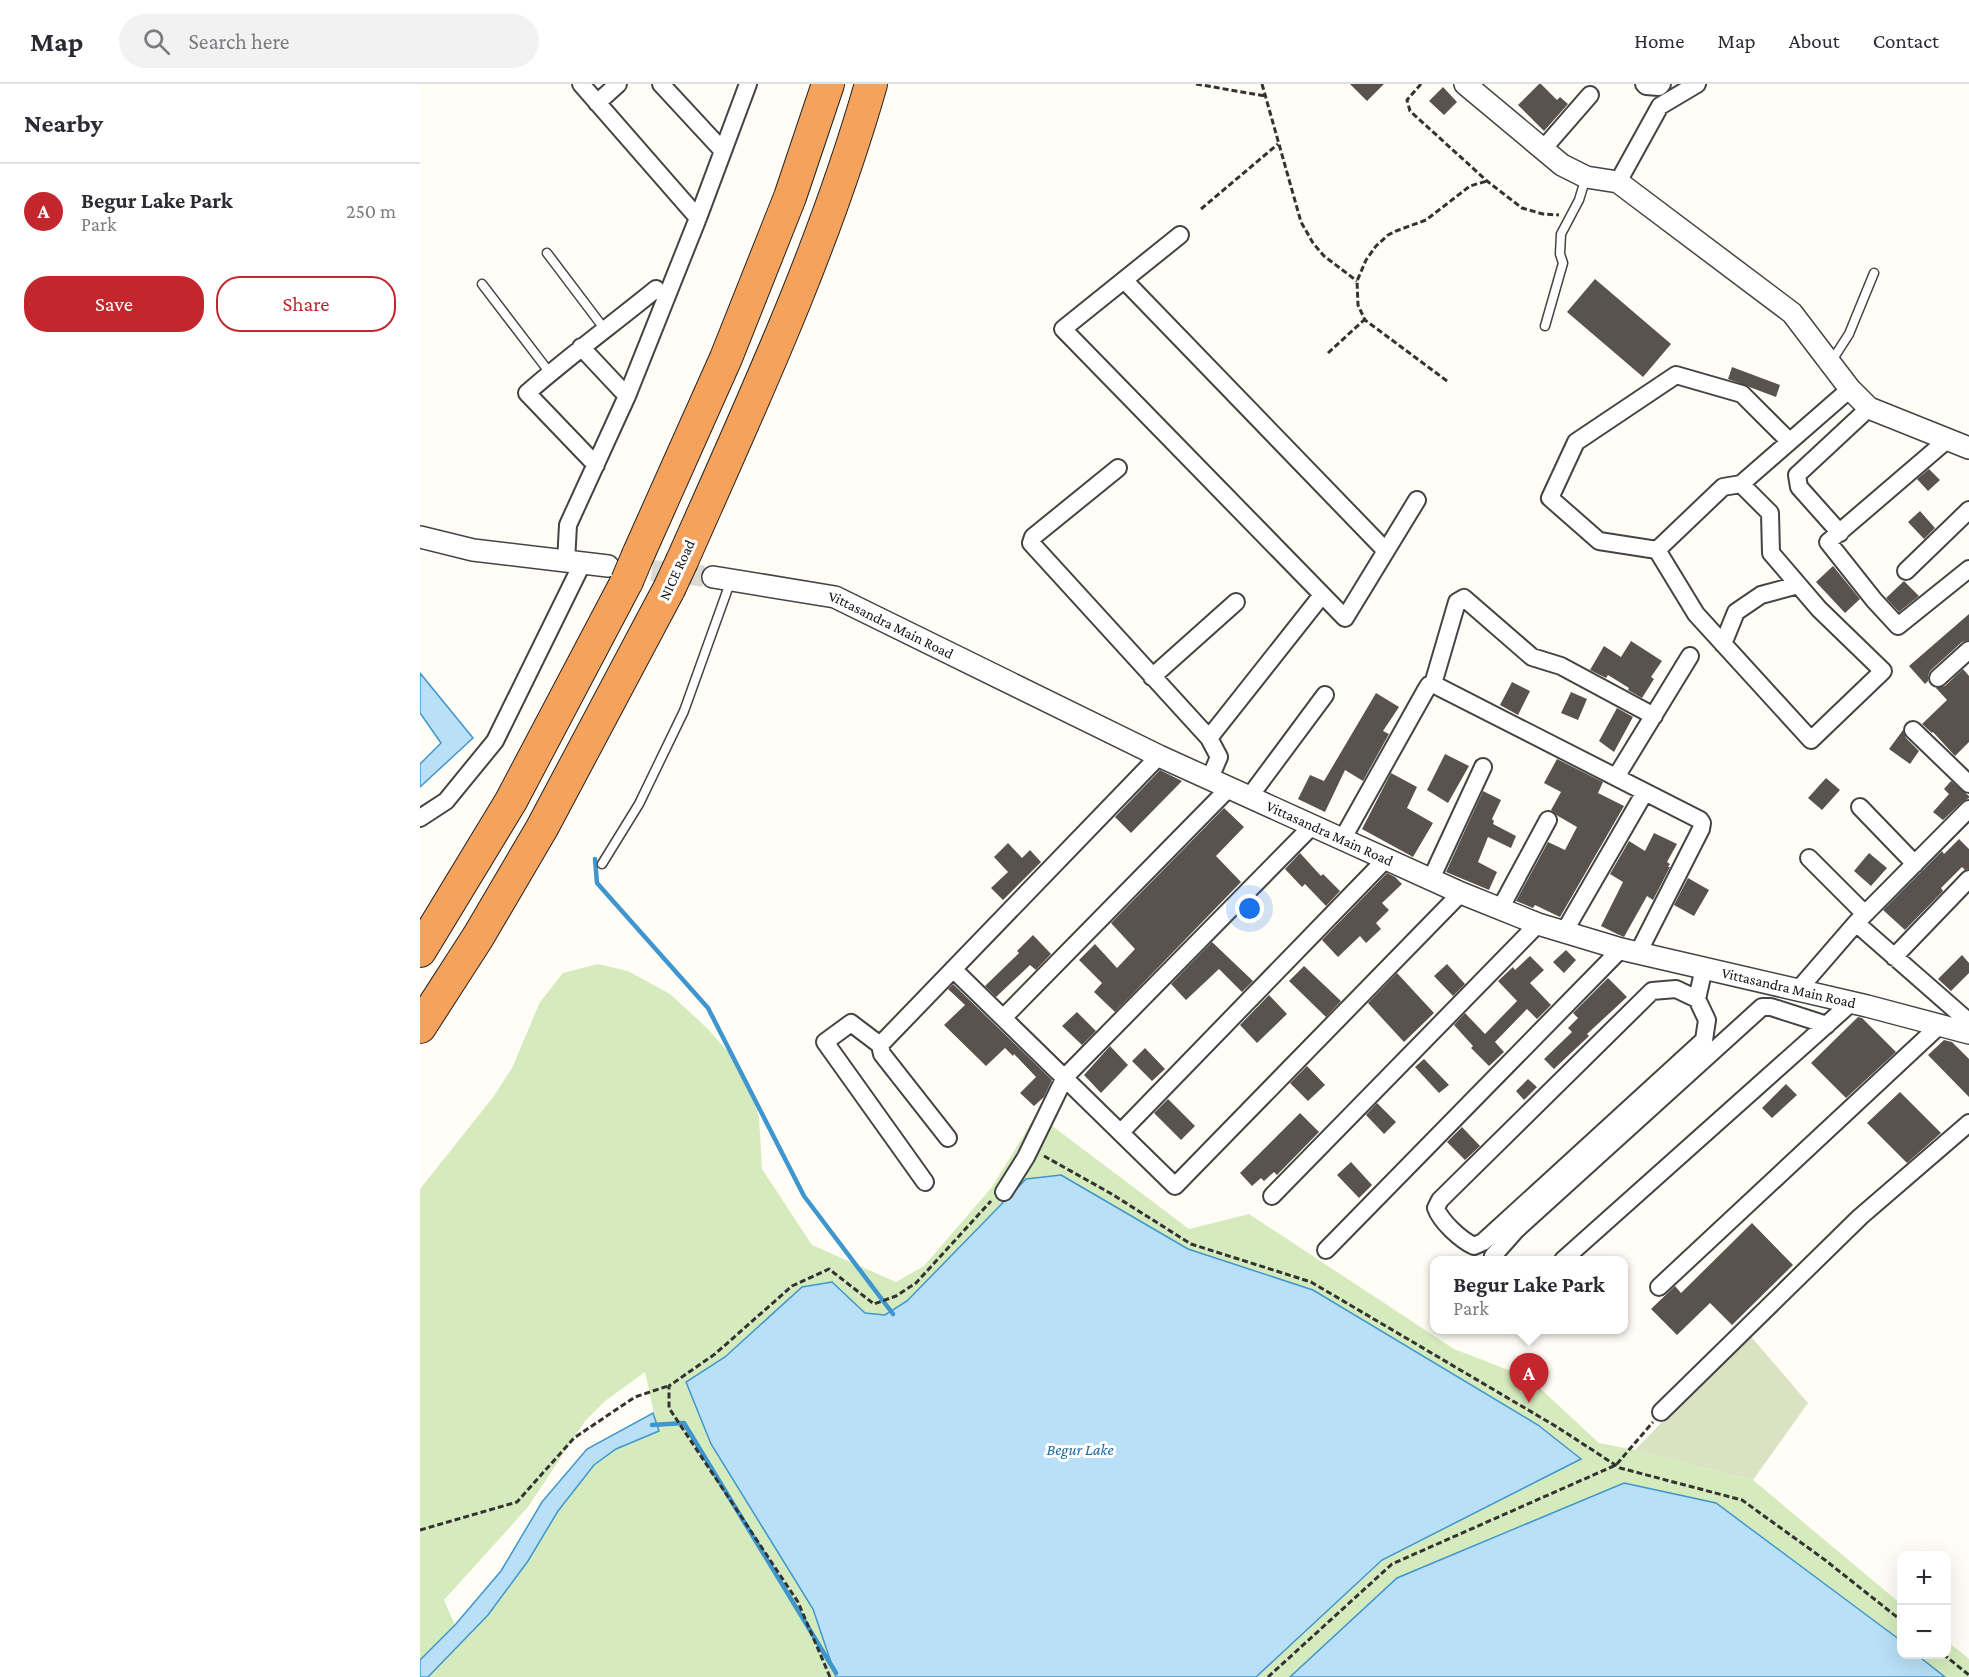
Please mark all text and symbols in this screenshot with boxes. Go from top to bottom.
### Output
search box [119,14,539,68]
icon: search [140,25,173,58]
text: Map [30,26,83,57]
text: Search here [188,29,289,54]
text: Home [1634,29,1684,53]
text: Map [1717,29,1756,53]
text: About [1789,29,1840,53]
text: Contact [1873,29,1939,53]
text: Nearby [24,109,103,138]
text: Begur Lake Park [81,188,233,213]
text: A [38,200,49,222]
text: 250 m [346,200,396,222]
text: Park [81,213,117,235]
button: Save [24,276,204,332]
button: Share [216,276,396,332]
street label: NICE Road [656,537,698,603]
street label: Vittasandra Main Road [827,588,956,662]
street label: Vittasandra Main Road [1264,798,1396,869]
your location [1235,894,1264,923]
street label: Vittasandra Main Road [1720,965,1858,1011]
popup [1430,1256,1628,1334]
text: Begur Lake Park [1453,1272,1605,1297]
text: Park [1453,1297,1489,1319]
pin: A [1510,1354,1548,1403]
water label: Begur Lake [1047,1441,1113,1459]
map controls [1897,1551,1951,1659]
button: + [1897,1551,1951,1605]
button: − [1897,1605,1951,1659]

